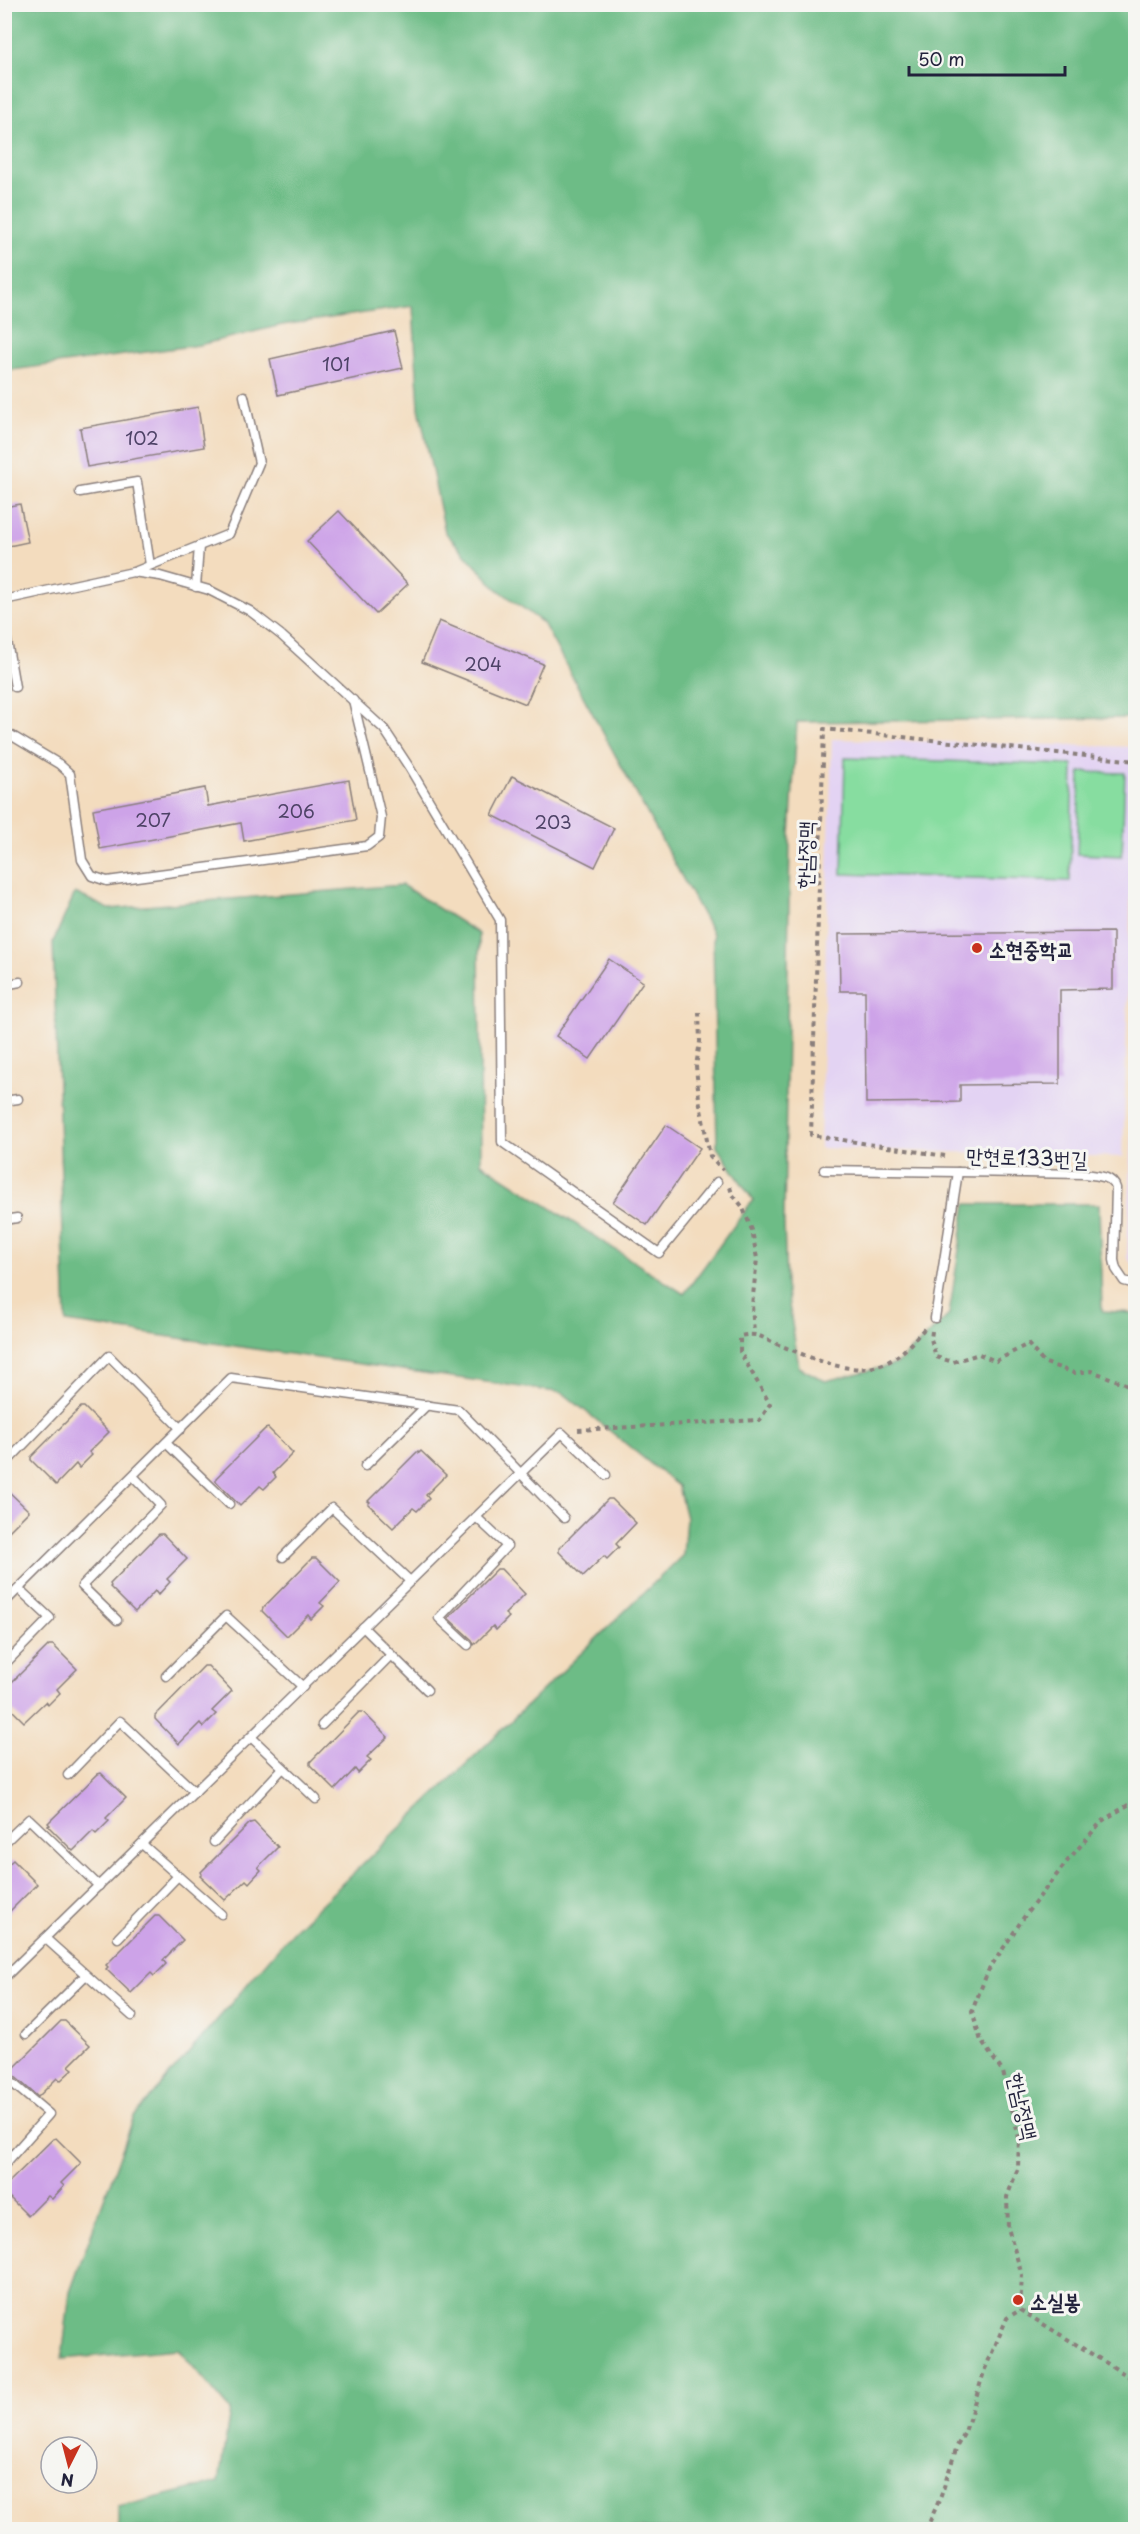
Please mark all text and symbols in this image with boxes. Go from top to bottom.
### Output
scale bar [909,39,1065,77]
text: 50 m [918,45,965,72]
house number: 101 [322,350,350,377]
house number: 102 [125,424,159,451]
house number: 204 [464,650,502,677]
house number: 206 [277,797,315,824]
house number: 207 [135,806,171,833]
house number: 203 [534,808,572,835]
street label: 한남정맥 [787,821,821,889]
place label: 소현중학교 [989,932,1074,964]
marker: 소현중학교 [970,941,984,955]
street label: 만현로133번길 [966,1138,1088,1174]
street label: 한남정맥 [1001,2069,1047,2143]
place label: 소실봉 [1030,2284,1081,2316]
marker: 소실봉 [1011,2293,1025,2307]
north arrow [39,2435,99,2495]
text: N [60,2468,75,2494]

